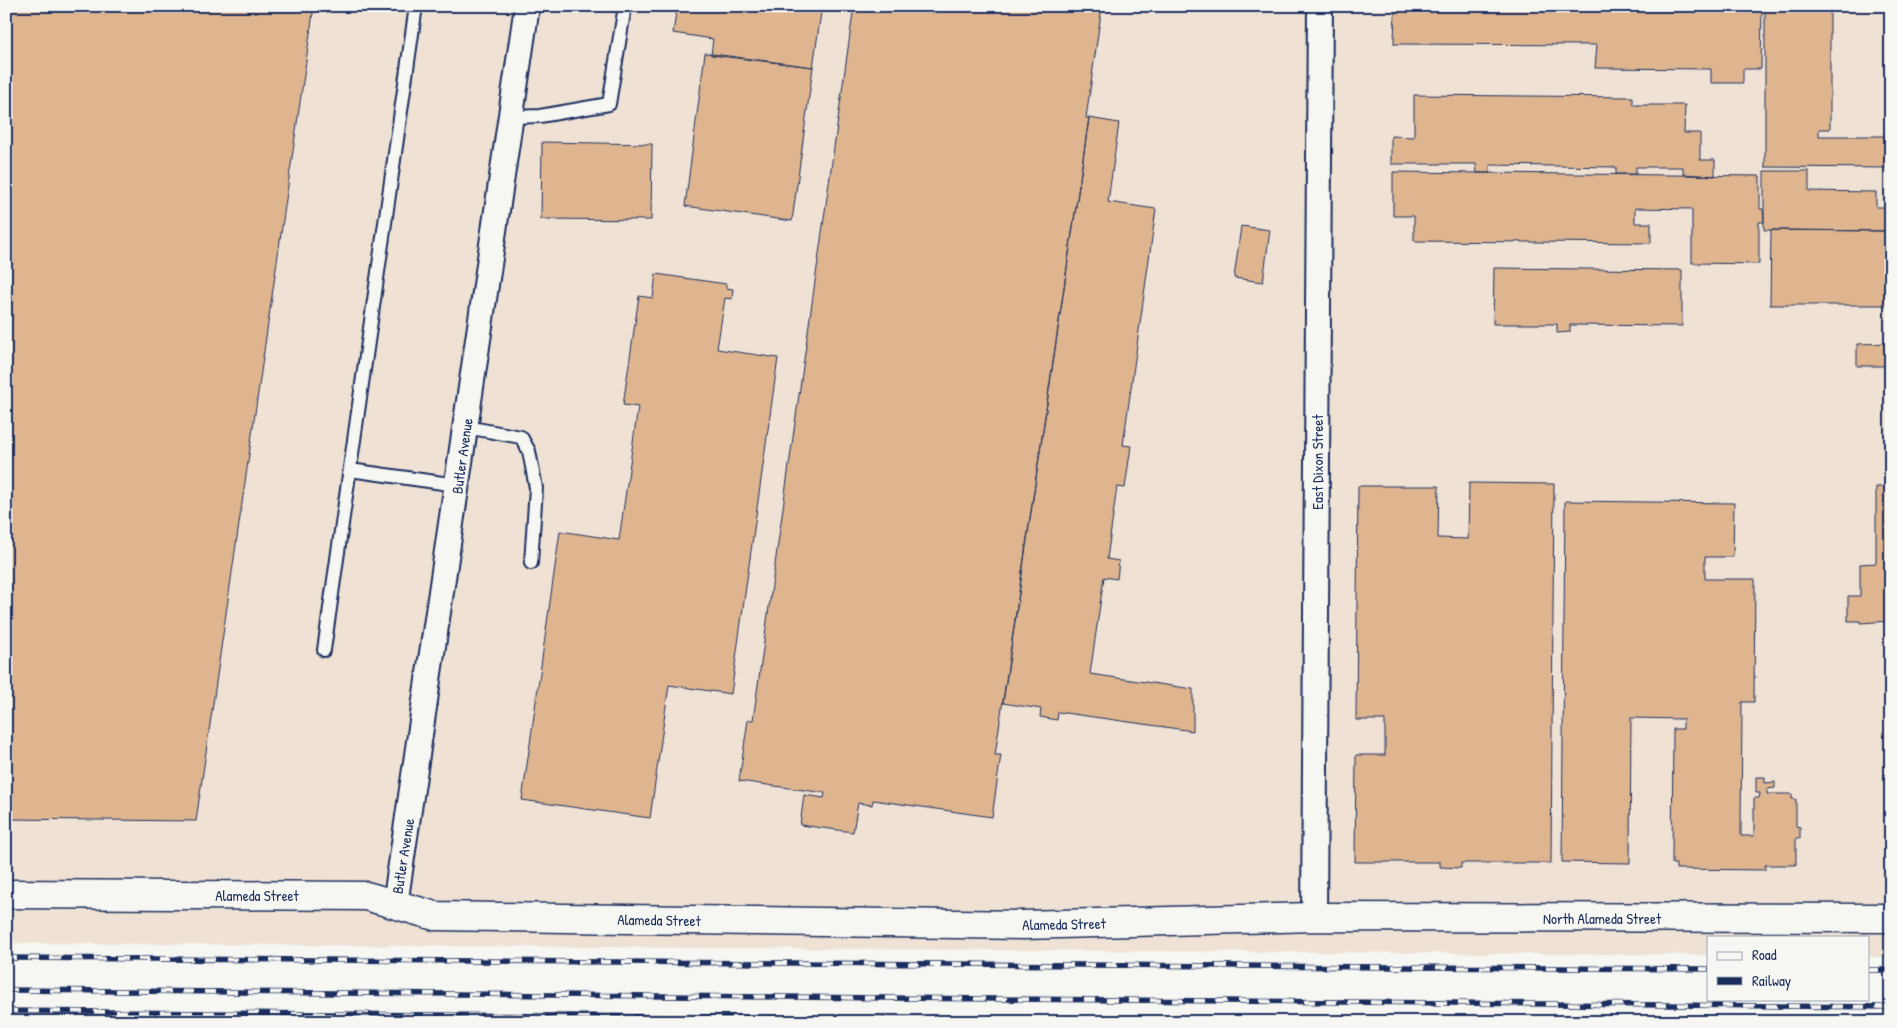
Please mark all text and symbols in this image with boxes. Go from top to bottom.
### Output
street label: East Dixon Street [1307,414,1328,510]
street label: Butler Avenue [446,417,478,495]
street label: Butler Avenue [387,817,419,895]
street label: Alameda Street [215,885,300,906]
street label: North Alameda Street [1543,908,1662,929]
street label: Alameda Street [617,909,702,931]
street label: Alameda Street [1022,913,1107,935]
legend [1707,936,1870,1000]
text: Road [1752,944,1777,965]
text: Railway [1752,970,1791,991]

